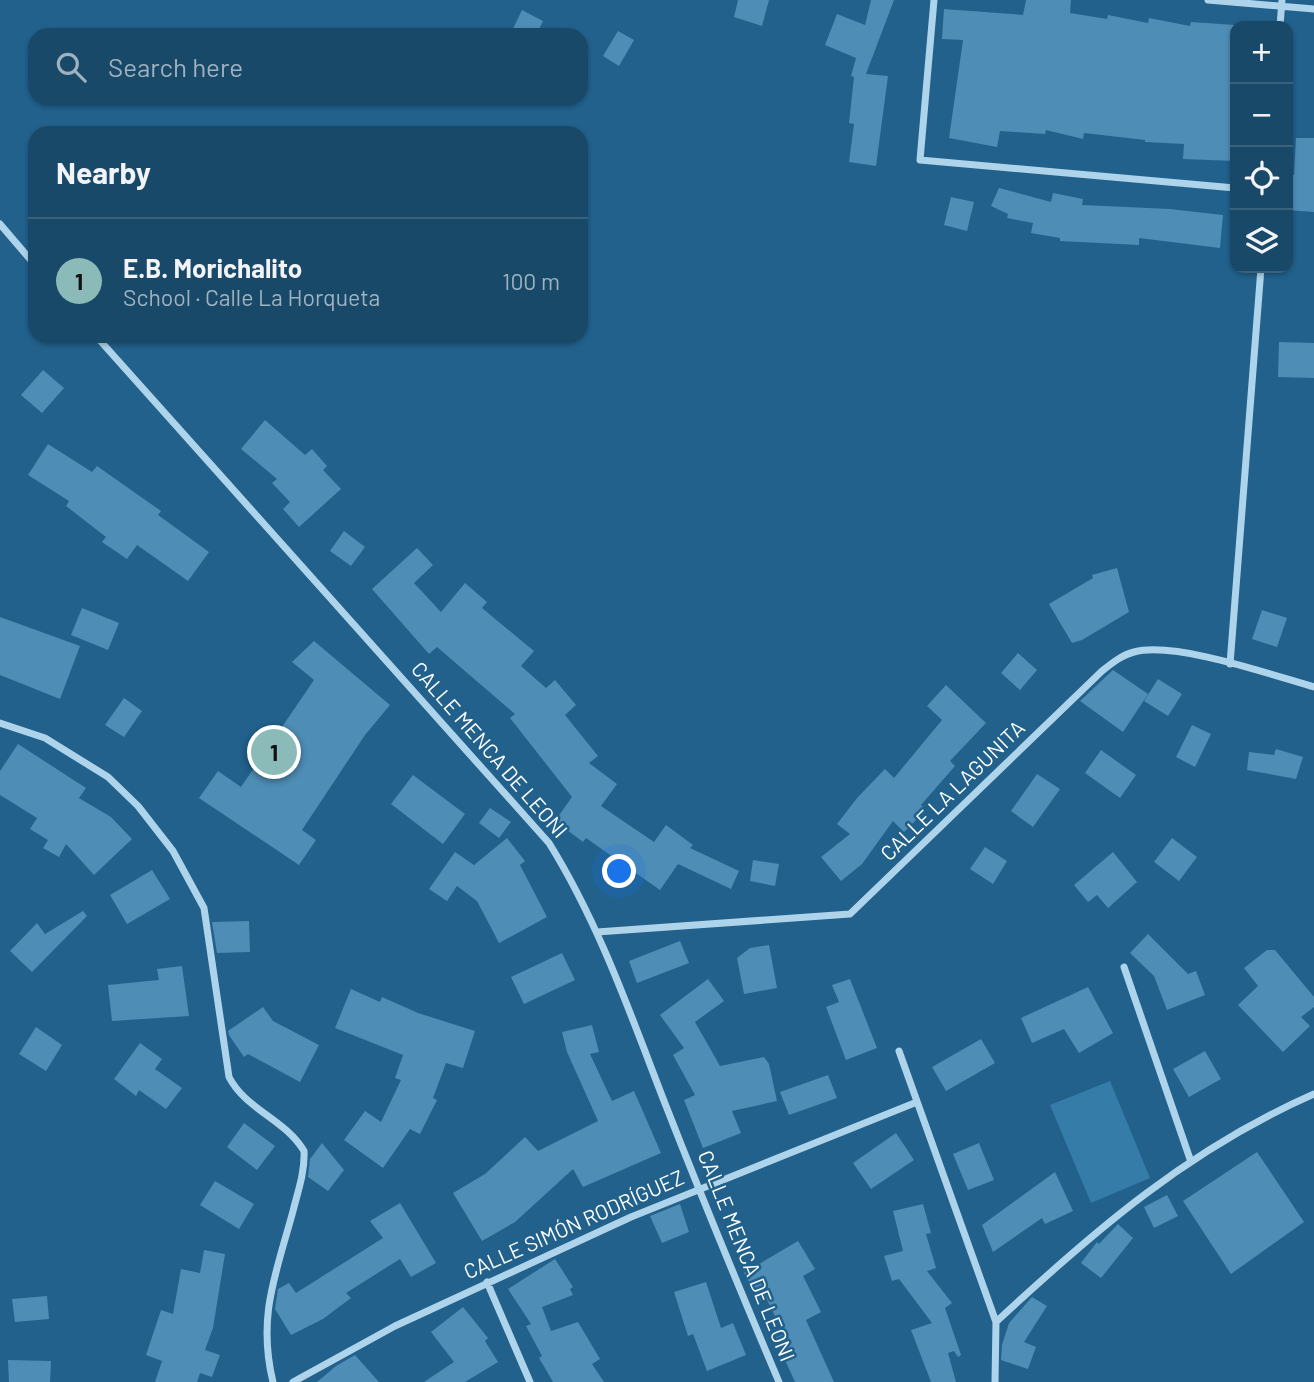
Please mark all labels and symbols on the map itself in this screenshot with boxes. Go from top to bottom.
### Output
street label: CALLE MENCA DE LEONI [407,656,573,842]
street label: CALLE LA LAGUNITA [875,714,1029,865]
pin: 1 [251,726,297,778]
your location [602,854,636,888]
street label: CALLE MENCA DE LEONI [694,1146,801,1364]
street label: CALLE SIMÓN RODRÍGUEZ [459,1164,687,1284]

